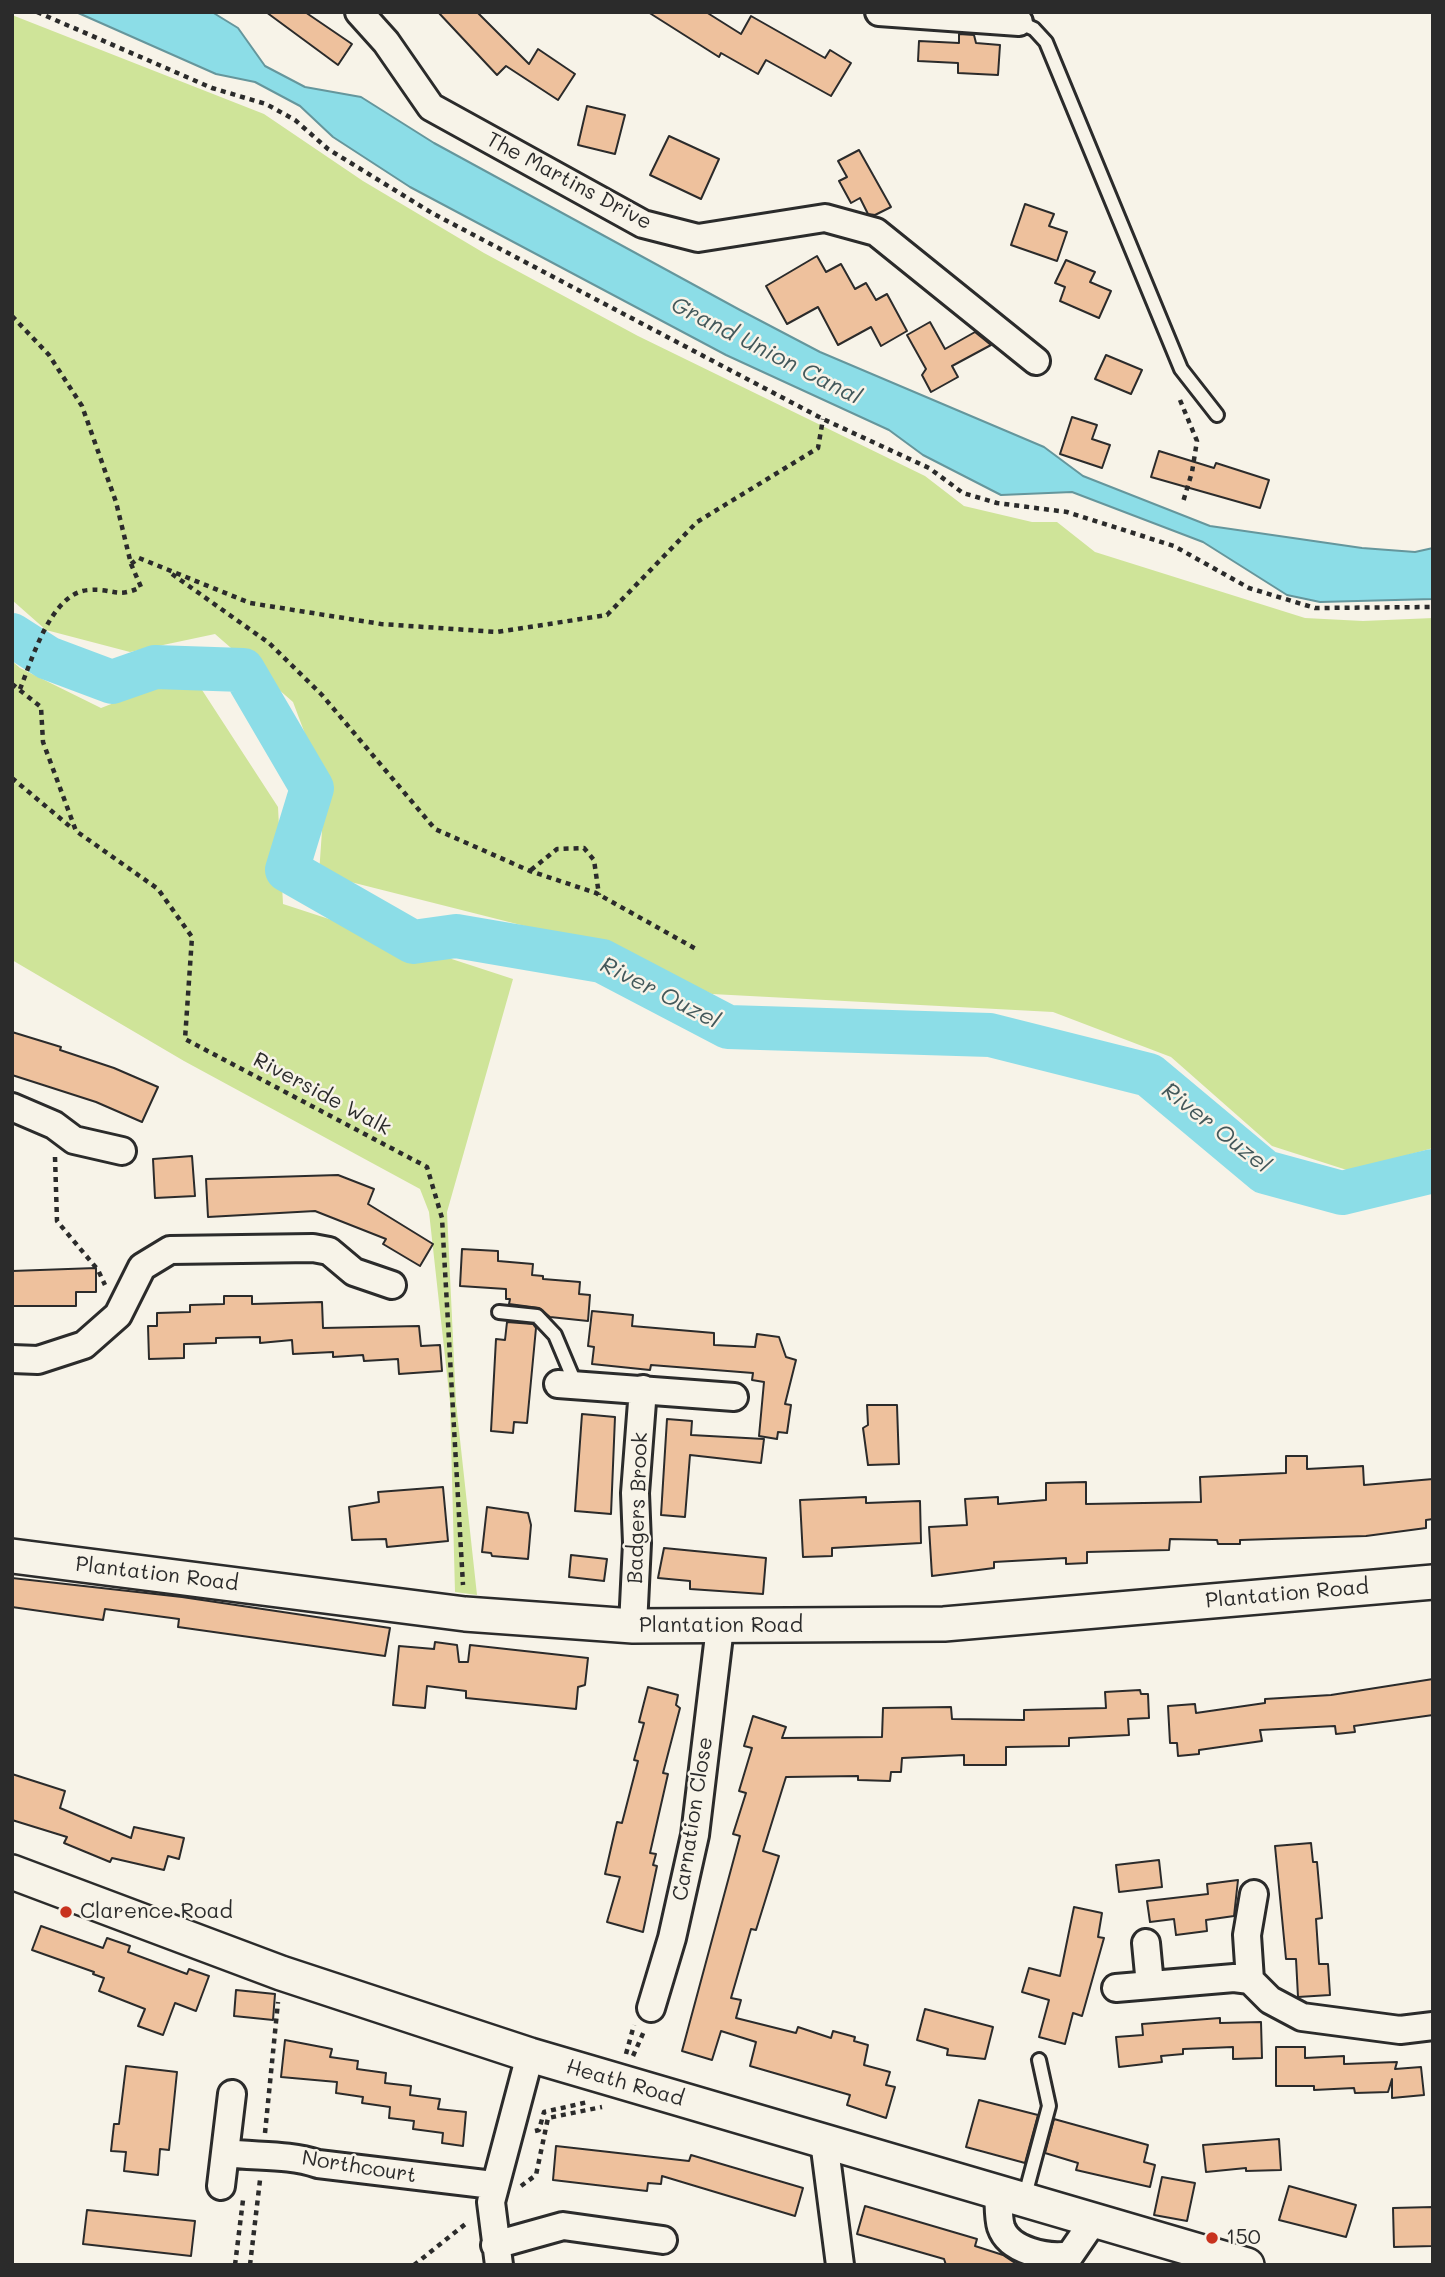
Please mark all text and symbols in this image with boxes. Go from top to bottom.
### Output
street label: The Martins Drive [482,127,656,235]
water label: Grand Union Canal [666,291,866,411]
water label: River Ouzel [596,951,724,1035]
street label: Riverside Walk [249,1047,395,1141]
water label: River Ouzel [1156,1077,1276,1179]
street label: Badgers Brook [623,1432,653,1584]
street label: Plantation Road [74,1552,240,1596]
street label: Plantation Road [1204,1574,1370,1614]
street label: Plantation Road [639,1613,803,1639]
street label: Carnation Close [668,1735,718,1903]
place label: Clarence Road [80,1899,233,1925]
marker: Clarence Road [58,1904,74,1920]
street label: Heath Road [563,2054,687,2112]
street label: Northcourt [300,2146,418,2188]
place label: 150 [1226,2225,1261,2251]
marker: 150 [1204,2230,1220,2246]

